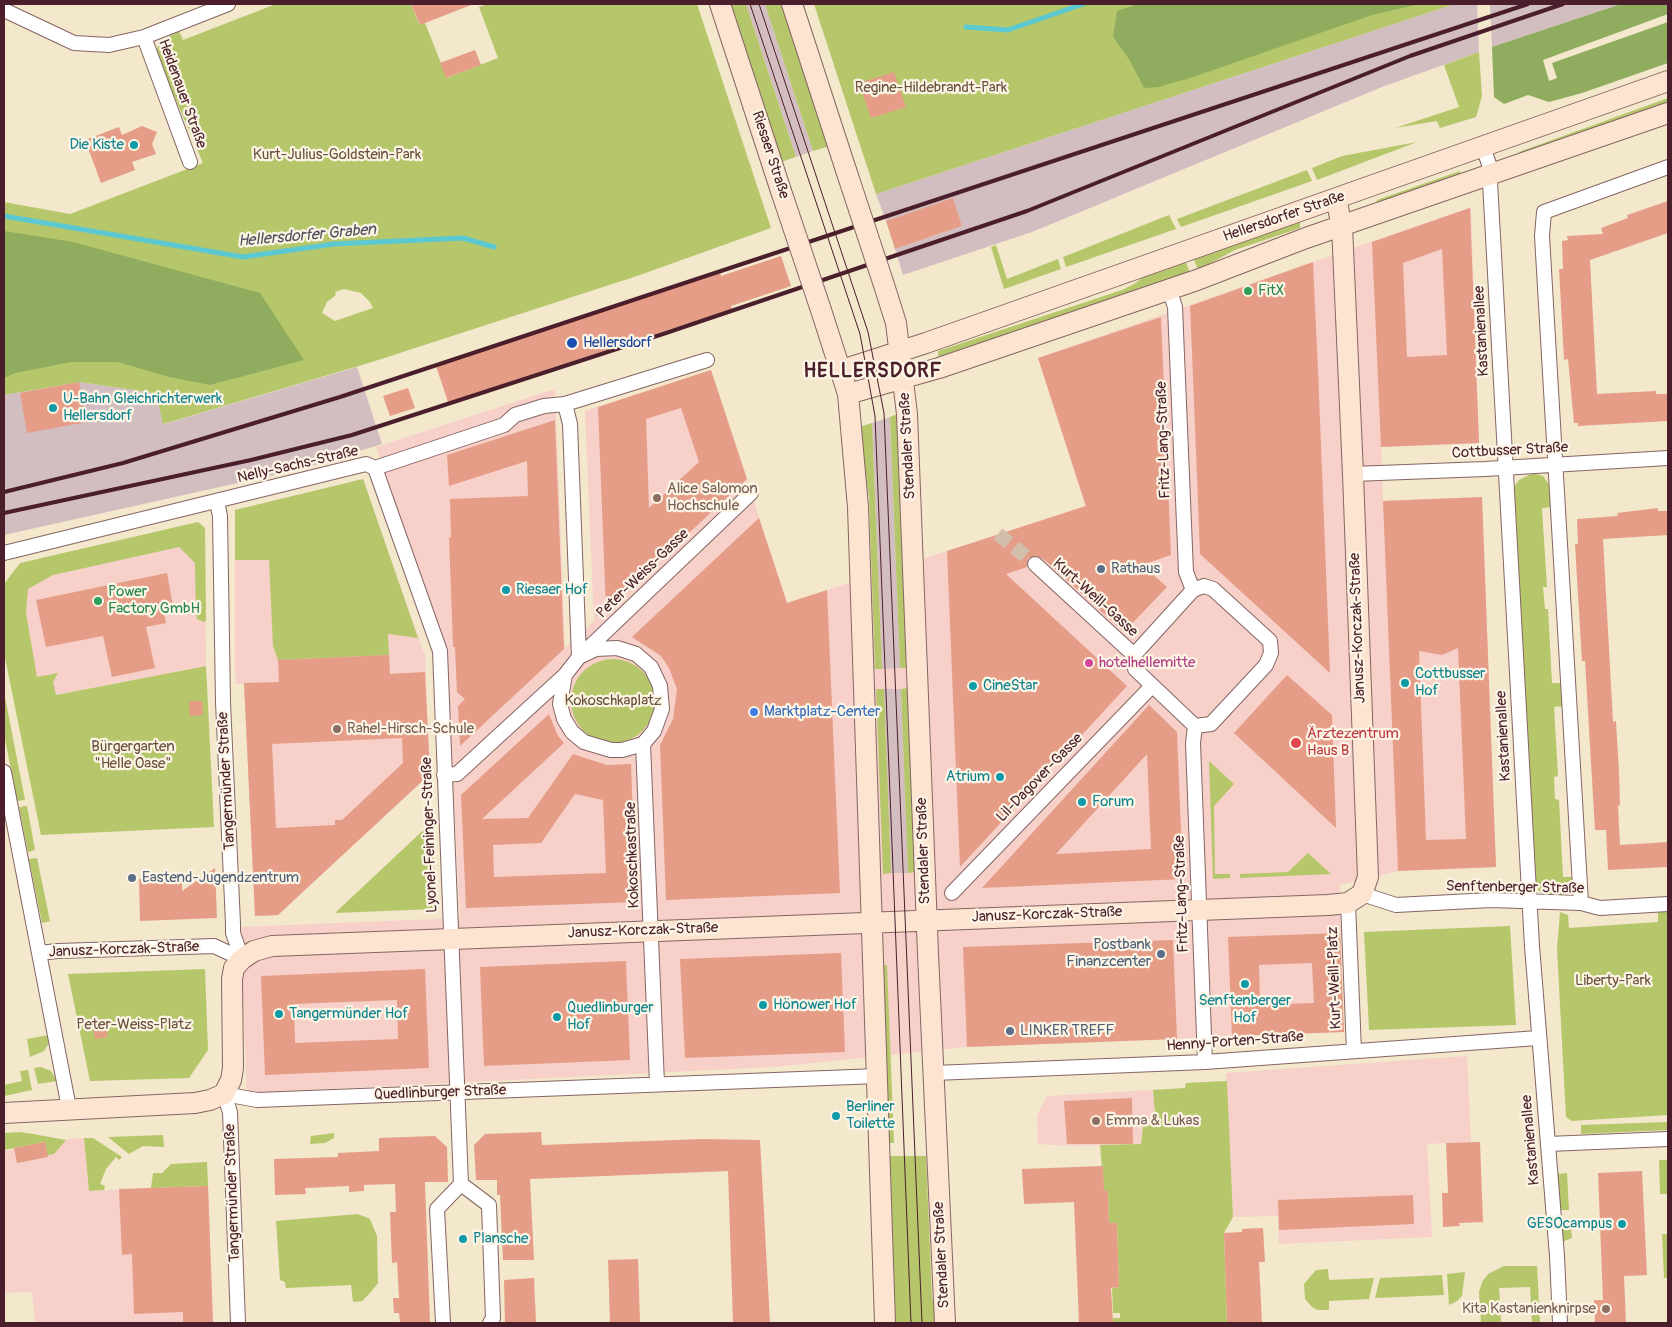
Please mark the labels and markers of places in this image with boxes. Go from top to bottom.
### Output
place label: Die Kiste [69,136,124,154]
marker: Die Kiste [128,139,140,151]
place label: FitX [1258,282,1284,300]
marker: FitX [1242,285,1254,297]
place label: Hellersdorf [583,334,652,352]
marker: Hellersdorf [565,336,579,350]
place label: U-Bahn Gleichrichterwerk Hellersdorf [63,390,222,425]
marker: U-Bahn Gleichrichterwerk Hellersdorf [47,402,59,414]
place label: Alice Salomon Hochschule [667,480,758,515]
marker: Alice Salomon Hochschule [651,492,663,504]
place label: Rathaus [1111,560,1160,578]
marker: Rathaus [1095,563,1107,575]
place label: Riesaer Hof [516,581,588,599]
place label: Power Factory GmbH [108,583,200,618]
marker: Riesaer Hof [500,584,512,596]
marker: Power Factory GmbH [92,595,104,607]
place label: hotelhellemitte [1099,654,1195,672]
marker: hotelhellemitte [1083,657,1095,669]
place label: Cottbusser Hof [1415,665,1485,700]
place label: CineStar [983,677,1038,695]
marker: Cottbusser Hof [1399,677,1411,689]
marker: CineStar [967,680,979,692]
place label: Marktplatz-Center [764,703,880,721]
marker: Marktplatz-Center [748,706,760,718]
place label: Rahel-Hirsch-Schule [347,720,474,738]
marker: Rahel-Hirsch-Schule [331,723,343,735]
place label: Ärztezentrum Haus B [1307,725,1399,760]
marker: Ärztezentrum Haus B [1289,736,1303,750]
place label: Atrium [946,768,990,786]
marker: Atrium [994,771,1006,783]
place label: Forum [1092,793,1134,811]
marker: Forum [1076,796,1088,808]
place label: Eastend-Jugendzentrum [142,869,299,887]
marker: Eastend-Jugendzentrum [126,872,138,884]
place label: Postbank Finanzcenter [1066,936,1151,971]
marker: Postbank Finanzcenter [1155,948,1167,960]
marker: Senftenberger Hof [1239,978,1251,990]
place label: Senftenberger Hof [1199,992,1291,1027]
place label: Hönower Hof [773,996,857,1014]
place label: Quedlinburger Hof [567,999,654,1034]
marker: Hönower Hof [757,999,769,1011]
place label: Tangermünder Hof [289,1005,408,1023]
marker: Tangermünder Hof [273,1008,285,1020]
marker: Quedlinburger Hof [551,1011,563,1023]
place label: LINKER TREFF [1020,1022,1114,1040]
marker: LINKER TREFF [1004,1025,1016,1037]
place label: Berliner Toilette [846,1098,895,1133]
marker: Berliner Toilette [830,1110,842,1122]
place label: Emma & Lukas [1106,1112,1199,1130]
marker: Emma & Lukas [1090,1115,1102,1127]
place label: GESOcampus [1527,1215,1612,1233]
marker: GESOcampus [1616,1218,1628,1230]
place label: Plansche [473,1230,528,1248]
marker: Plansche [457,1233,469,1245]
place label: Kita Kastanienknirpse [1462,1300,1596,1318]
marker: Kita Kastanienknirpse [1600,1303,1612,1315]

